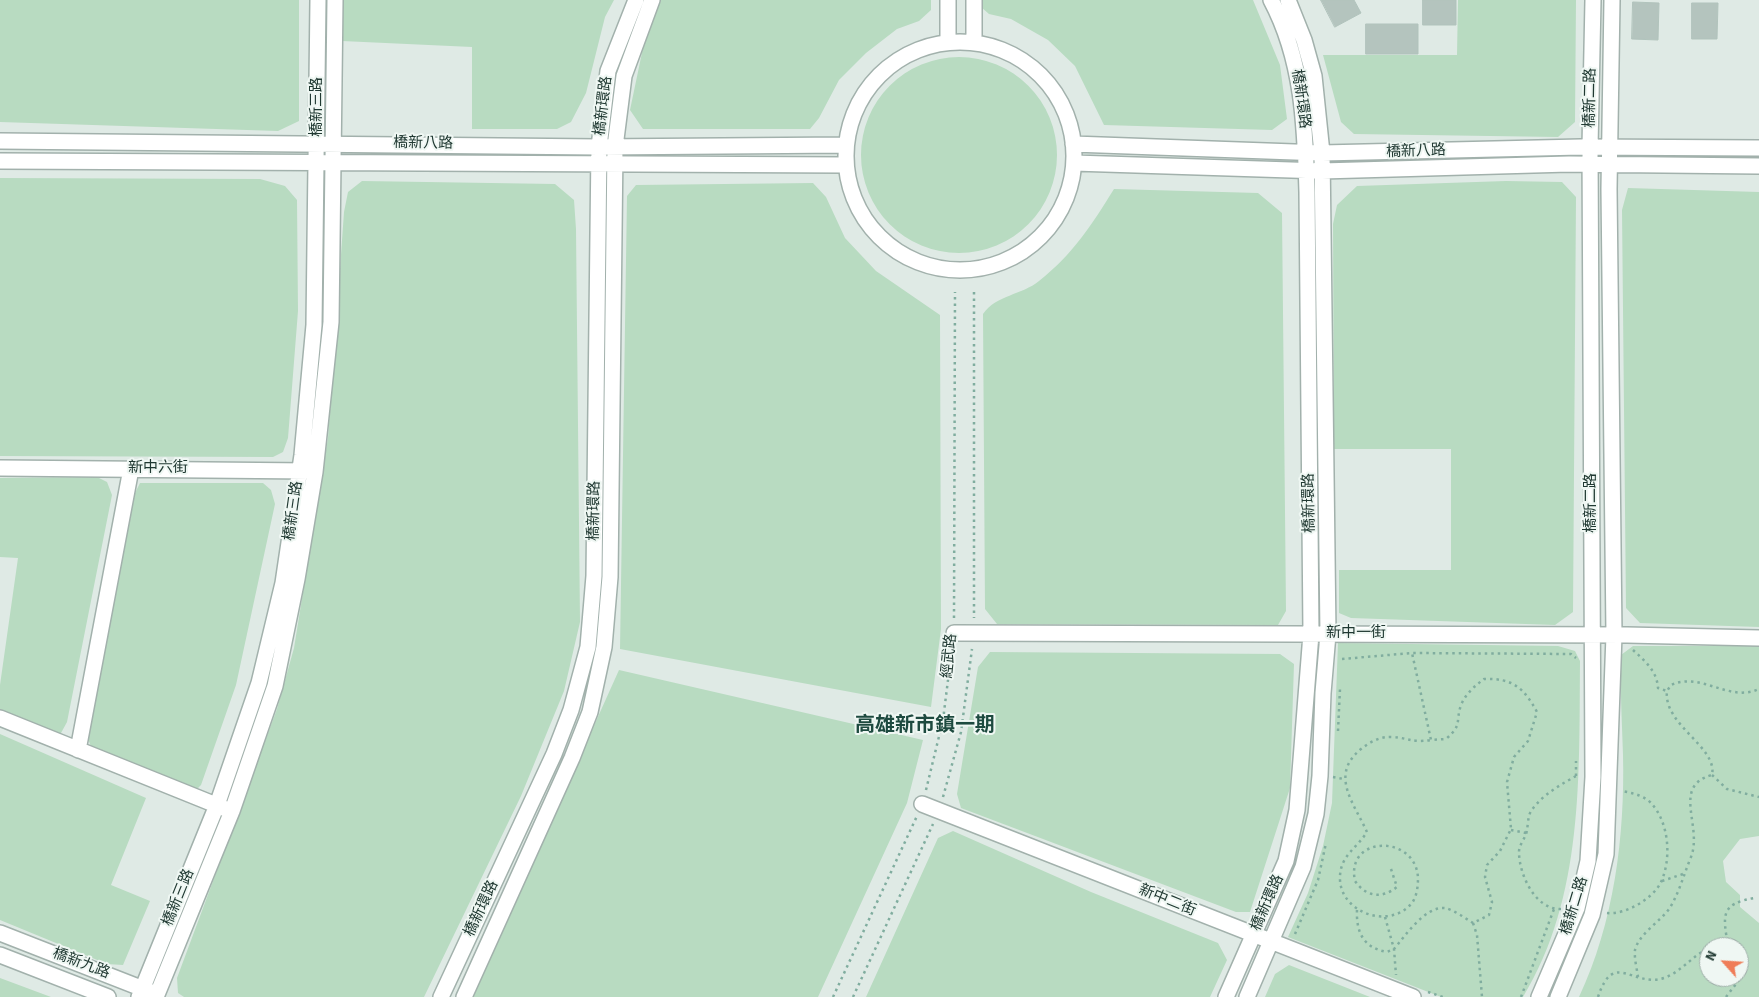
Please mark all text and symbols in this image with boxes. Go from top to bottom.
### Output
street label: 橋新環路 [1287,68,1313,130]
street label: 橋新二路 [1581,68,1601,128]
street label: 橋新環路 [591,75,617,137]
street label: 橋新三路 [309,77,327,137]
street label: 橋新八路 [393,134,453,154]
street label: 橋新八路 [1386,142,1446,162]
street label: 新中六街 [128,460,188,478]
street label: 橋新環路 [1300,473,1320,533]
street label: 橋新二路 [1583,473,1601,533]
street label: 橋新三路 [281,480,307,542]
street label: 橋新環路 [585,481,605,541]
street label: 新中一街 [1326,625,1386,643]
street label: 經武路 [939,633,961,679]
district label: 高雄新市鎮一期 [855,715,995,739]
street label: 橋新三路 [159,867,199,929]
street label: 橋新環路 [1248,872,1288,934]
street label: 橋新二路 [1558,875,1592,937]
street label: 橋新環路 [461,878,503,940]
street label: 新中二街 [1136,881,1198,921]
north arrow [1699,937,1749,987]
street label: 橋新九路 [50,945,112,983]
text: N [1700,947,1722,964]

